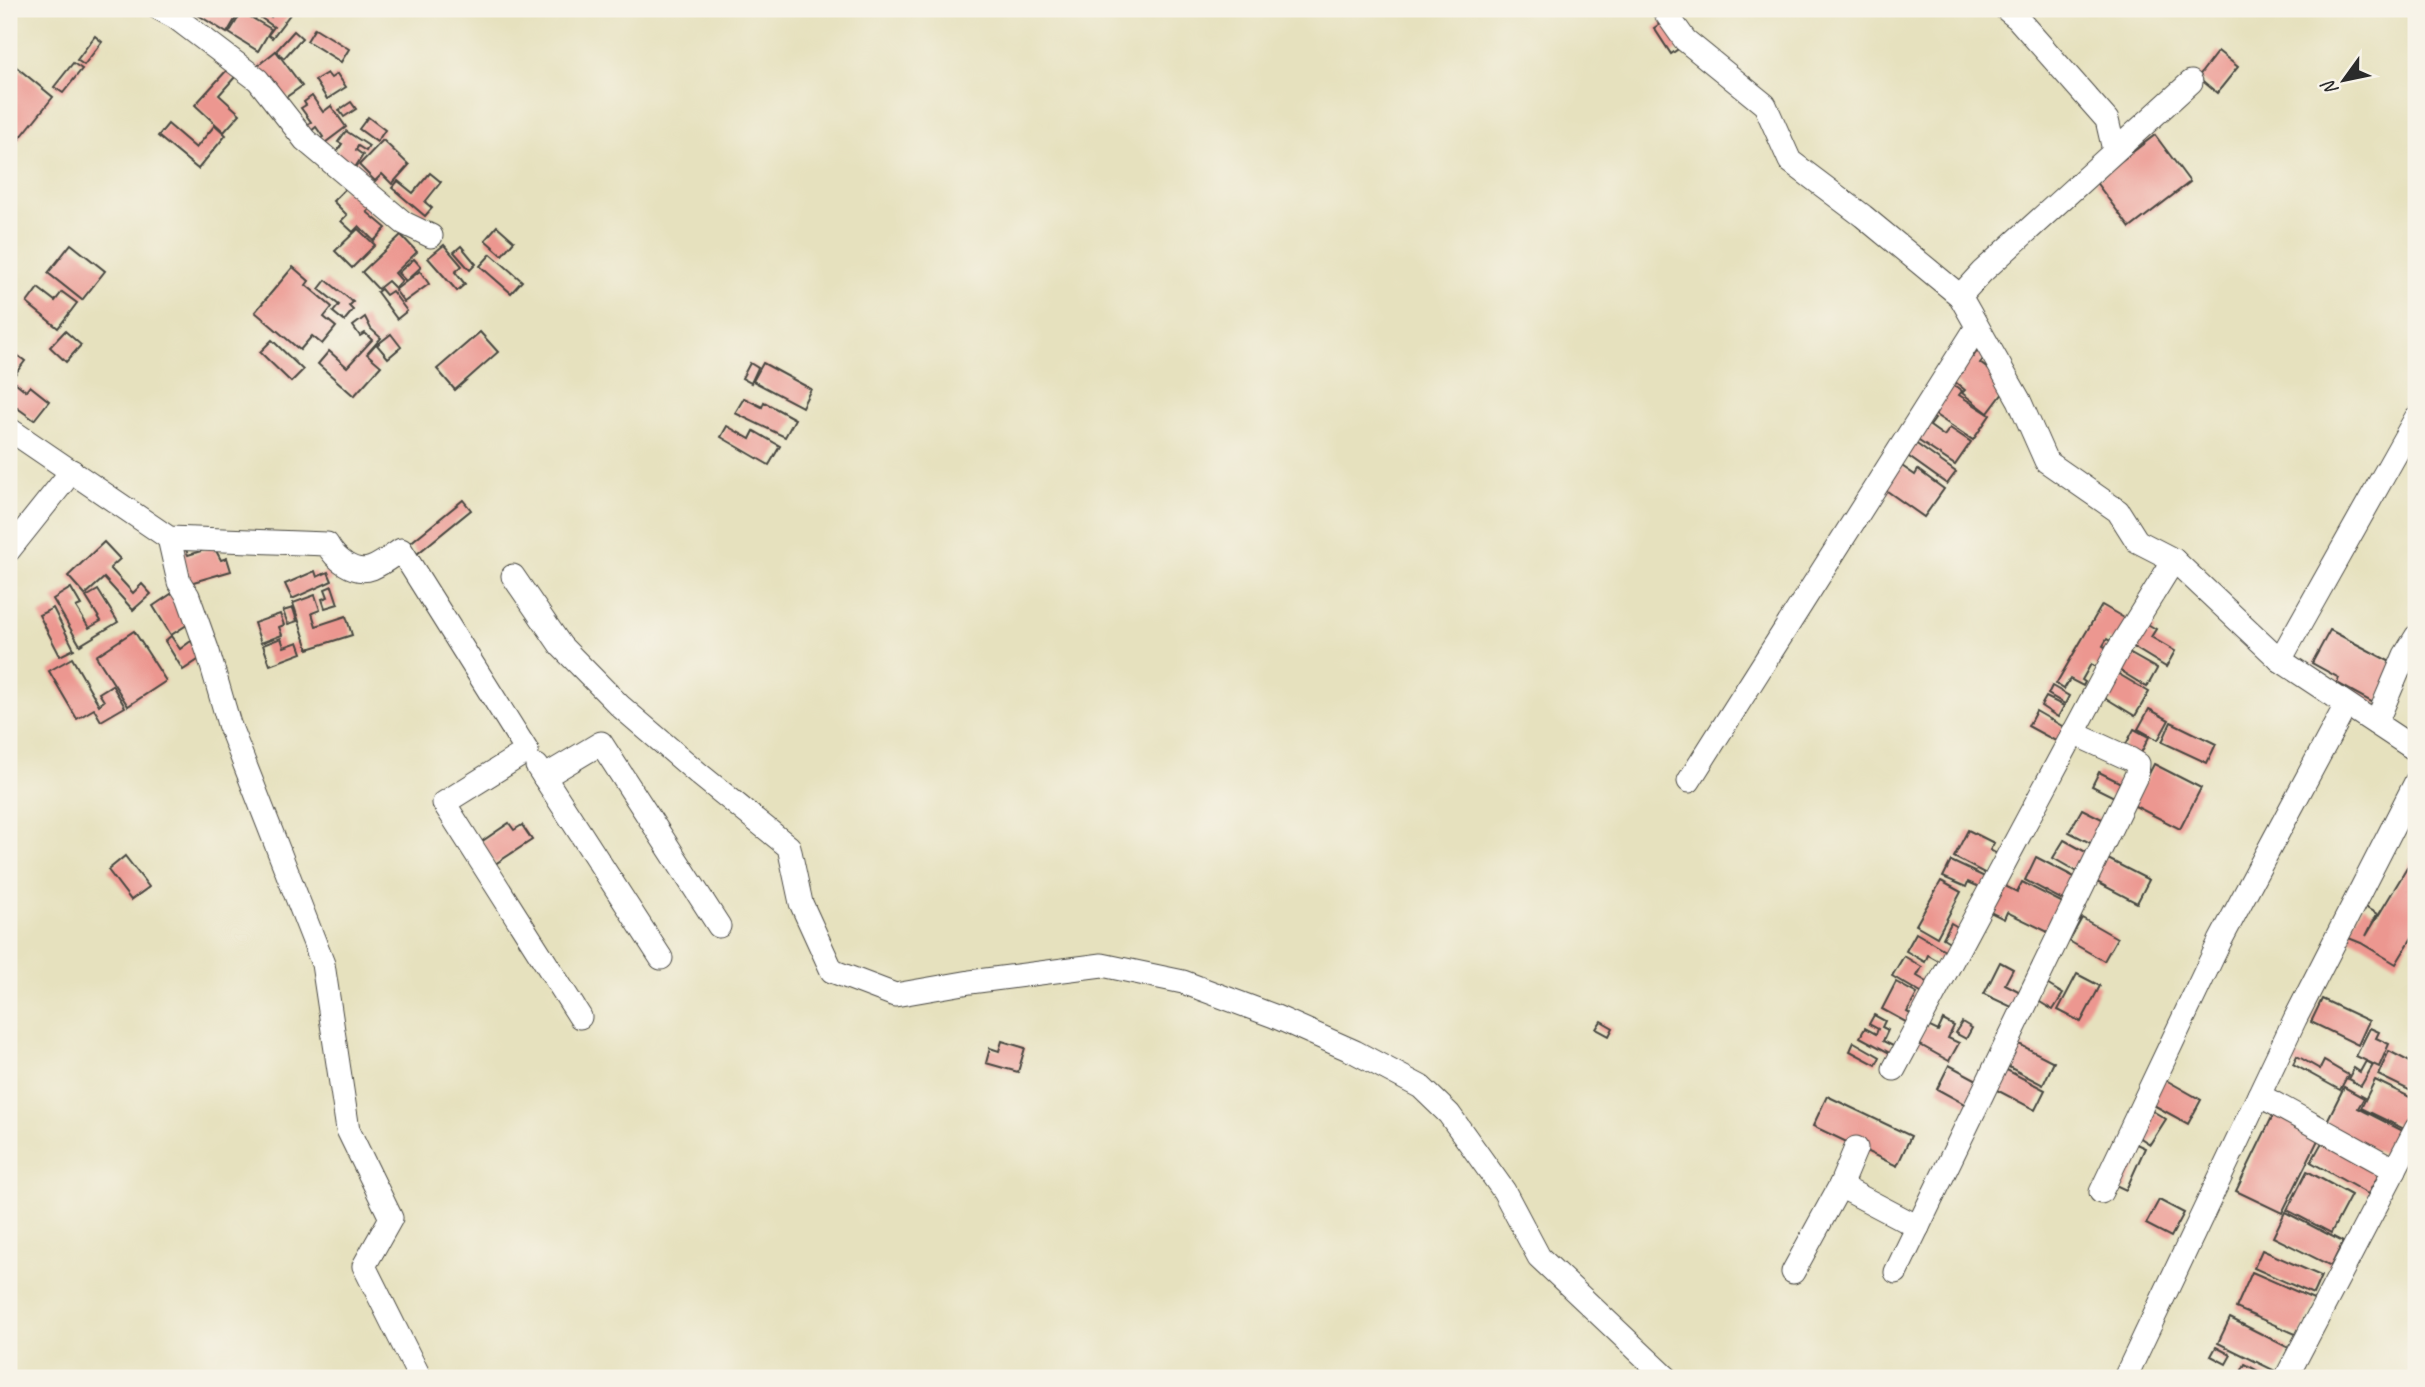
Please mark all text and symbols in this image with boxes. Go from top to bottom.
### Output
north arrow [2310,46,2380,116]
text: N [2316,75,2344,100]

